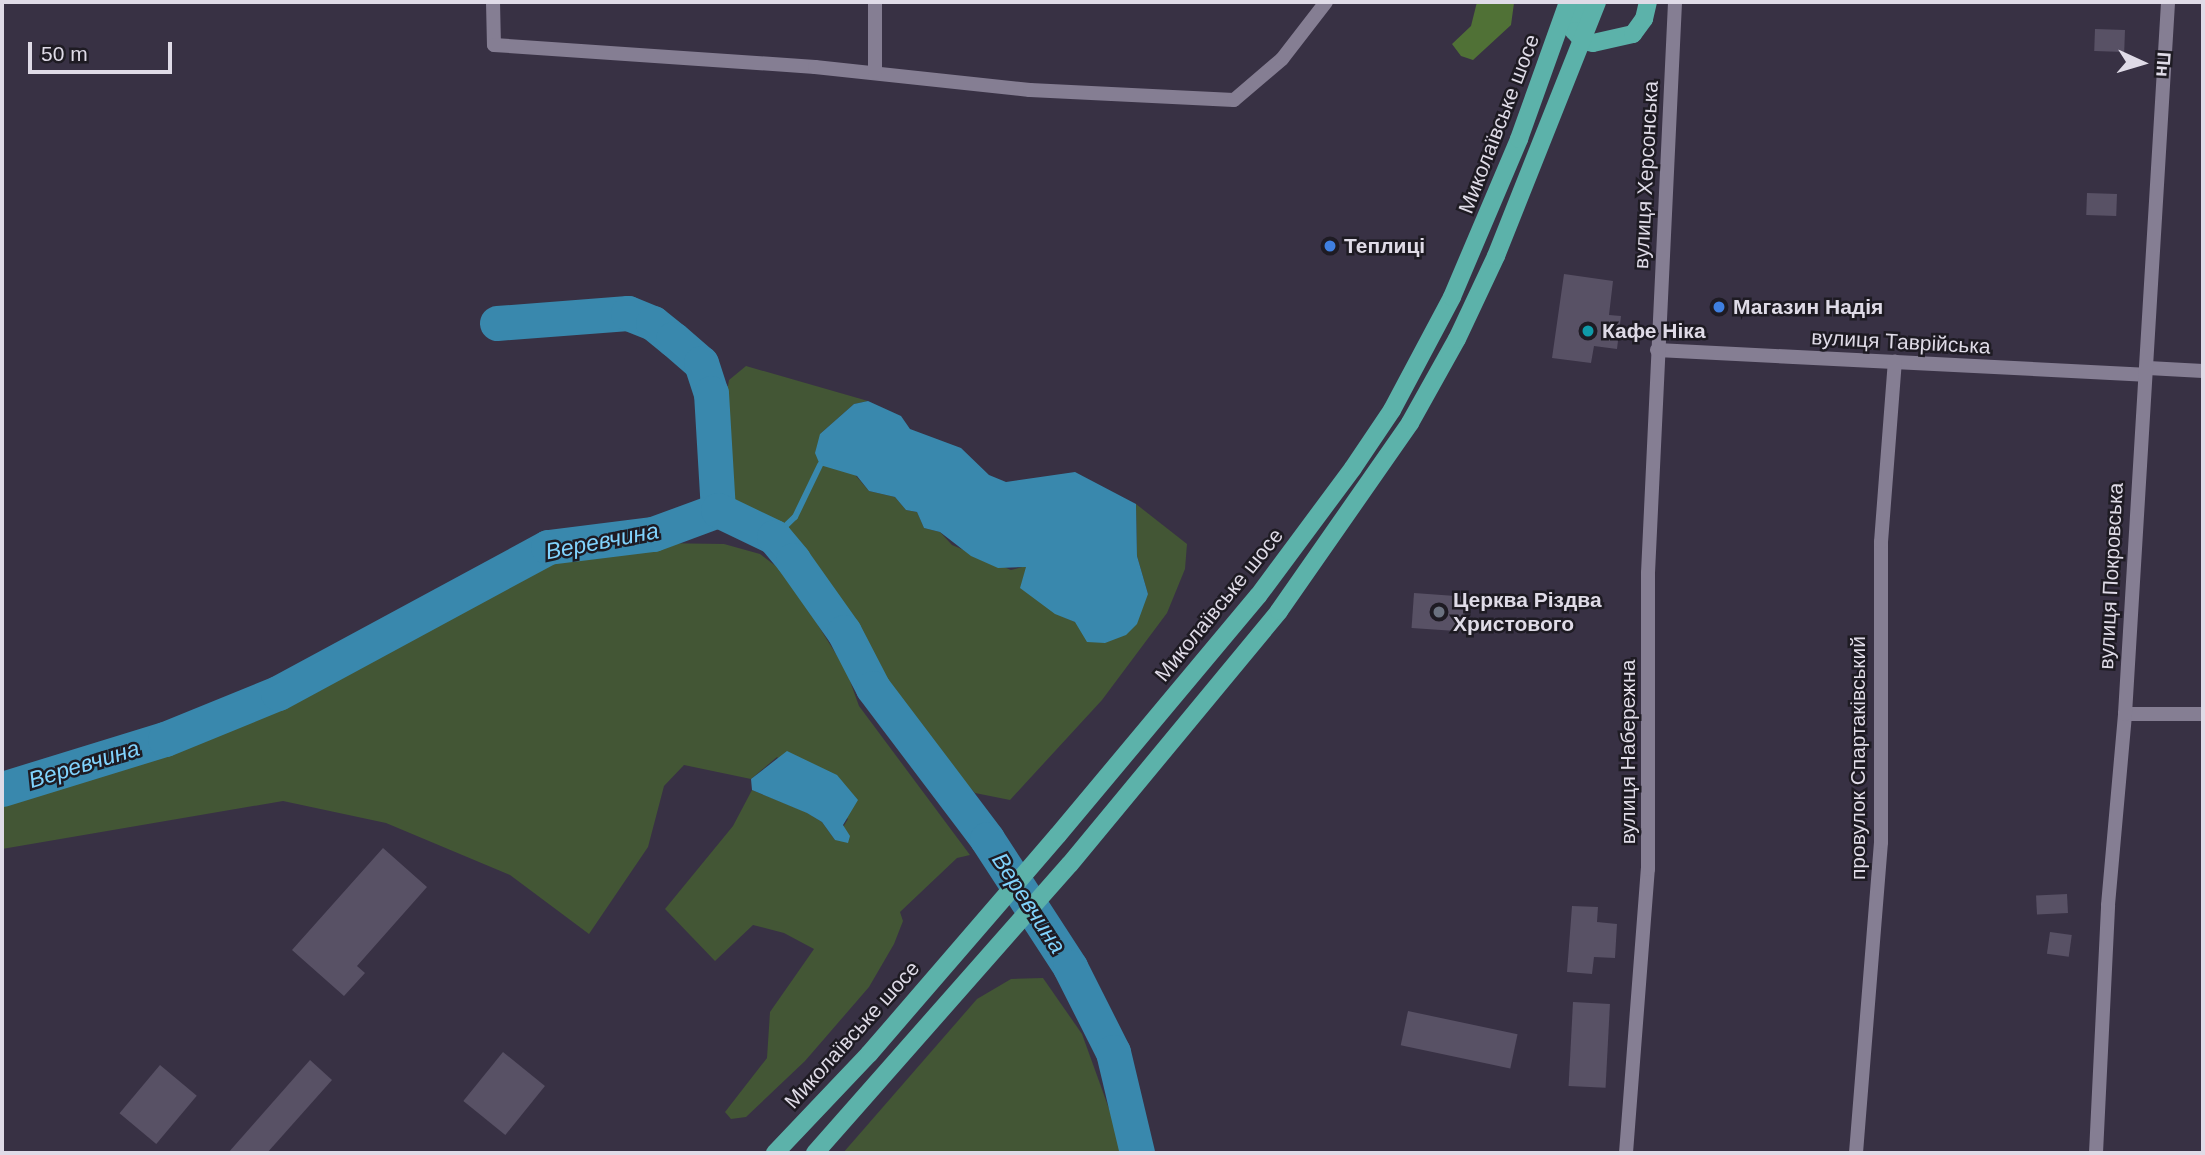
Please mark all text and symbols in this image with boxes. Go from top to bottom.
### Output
scale bar [32,28,175,72]
north arrow [2107,28,2177,98]
street label: Миколаївське шосе [1453,31,1545,217]
text: 50 m [41,42,88,65]
text: Пн [2152,51,2175,78]
street label: вулиця Херсонська [1628,80,1664,270]
place label: Теплиці [1344,233,1425,259]
marker: Теплиці [1322,238,1338,254]
place label: Магазин Надія [1733,294,1883,320]
marker: Магазин Надія [1711,299,1727,315]
place label: Кафе Ніка [1602,318,1706,344]
marker: Кафе Ніка [1580,323,1596,339]
street label: вулиця Таврійська [1811,325,1991,359]
street label: вулиця Покровська [2094,482,2128,670]
water label: Веревчина [543,517,661,565]
street label: Миколаївське шосе [1150,523,1288,687]
place label: Церква Різдва Христового [1453,587,1602,637]
marker: Церква Різдва Христового [1431,604,1447,620]
street label: провулок Спартаківський [1845,636,1871,880]
street label: вулиця Набережна [1615,660,1641,844]
water label: Веревчина [25,734,143,794]
water label: Веревчина [986,847,1072,959]
street label: Миколаївське шосе [779,956,925,1114]

